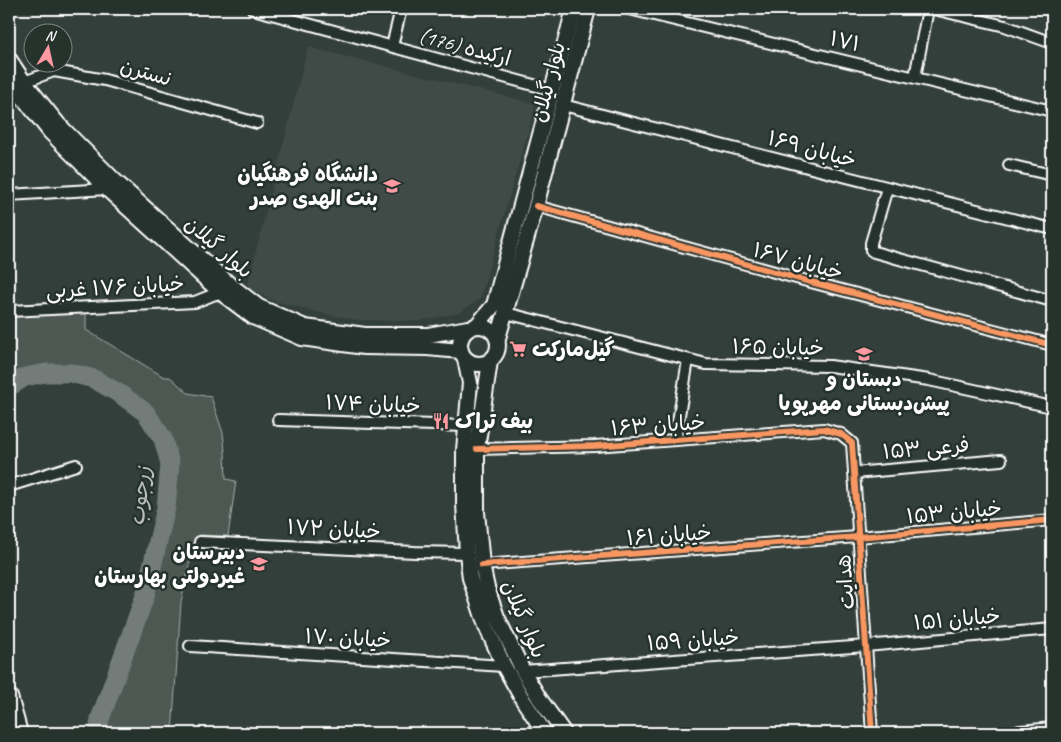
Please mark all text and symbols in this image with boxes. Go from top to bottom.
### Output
north arrow [22,22,72,72]
street label: ارکیده (176) [416,22,514,72]
street label: ۱۷۱ [827,25,863,57]
text: N [44,27,58,45]
street label: بلوار گیلان [525,39,571,125]
street label: نسترن [117,52,175,92]
street label: خیابان ۱۶۹ [765,125,859,173]
place label: دانشگاه فرهنگیان بنت الهدی صدر [237,161,378,211]
school or university icon: دانشگاه فرهنگیان بنت الهدی صدر [382,176,402,196]
street label: بلوار گیلان [179,210,259,284]
street label: خیابان ۱۶۷ [750,237,846,285]
street label: خیابان ۱۷۶ غربی [45,270,185,305]
street label: خیابان ۱۶۵ [732,333,824,361]
place label: گیل‌مارکت [532,336,615,362]
supermarket icon: گیل‌مارکت [508,339,528,359]
school or university icon: دبستان و پیش‌دبستانی مهرپویا [854,344,874,364]
place label: دبستان و پیش‌دبستانی مهرپویا [778,366,950,416]
street label: خیابان ۱۷۴ [325,389,421,419]
place label: بیف تراک [455,408,533,434]
street label: خیابان ۱۶۳ [610,409,706,441]
restaurant icon: بیف تراک [431,411,451,431]
street label: ۱۵۳ فرعی [881,431,971,466]
water label: زرجوب [122,464,158,527]
street label: خیابان ۱۵۳ [905,495,1003,529]
street label: خیابان ۱۷۲ [287,514,381,544]
street label: خیابان ۱۶۱ [626,519,712,551]
place label: دبیرستان غیردولتی بهارستان [94,539,245,589]
school or university icon: دبیرستان غیردولتی بهارستان [249,554,269,574]
street label: هدایت [830,554,860,610]
street label: بلوار گیلان [496,576,552,662]
street label: خیابان ۱۵۱ [913,602,1001,636]
street label: خیابان ۱۷۰ [304,623,392,653]
street label: خیابان ۱۵۹ [646,624,740,656]

